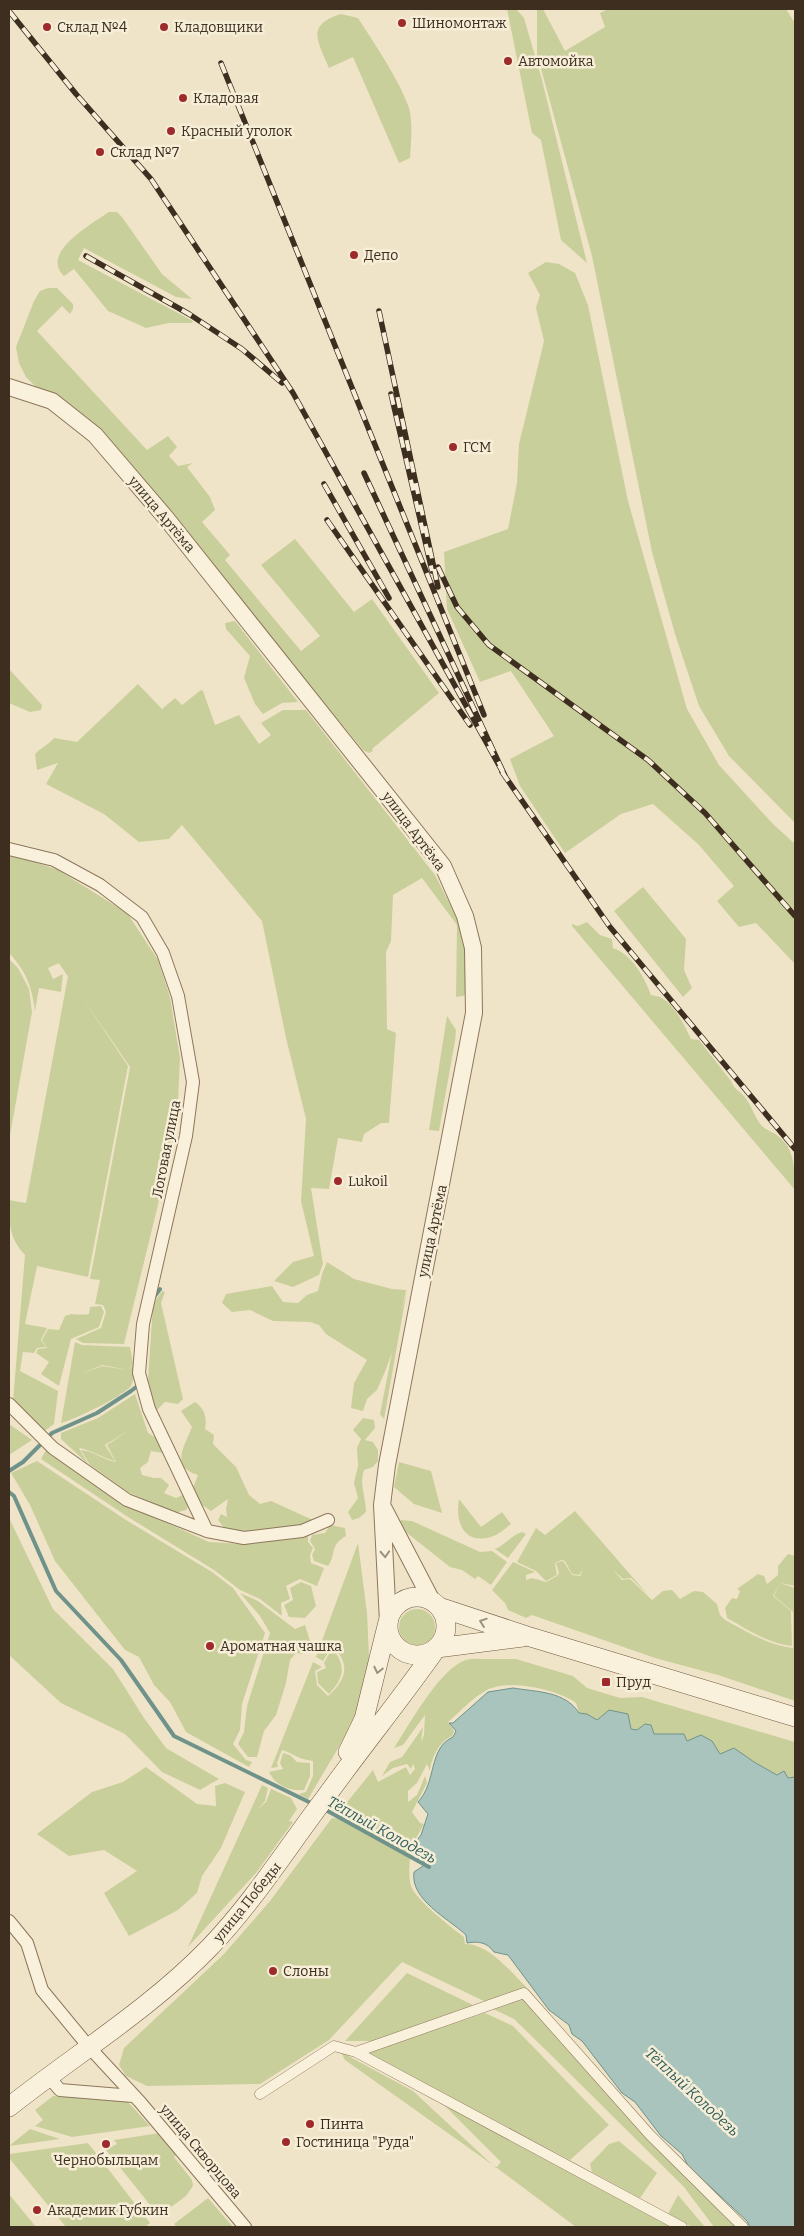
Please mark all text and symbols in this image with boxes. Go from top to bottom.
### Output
place label: Шиномонтаж [412,15,507,32]
marker: Шиномонтаж [396,17,408,29]
place label: Склад №4 [57,19,127,36]
place label: Кладовщики [174,19,263,36]
marker: Склад №4 [41,21,53,33]
marker: Кладовщики [158,21,170,33]
place label: Автомойка [518,53,594,70]
marker: Автомойка [502,55,514,67]
place label: Кладовая [193,90,259,107]
marker: Кладовая [177,92,189,104]
place label: Красный уголок [181,123,293,140]
marker: Красный уголок [165,125,177,137]
place label: Склад №7 [110,144,179,161]
marker: Склад №7 [94,146,106,158]
place label: Депо [364,247,398,264]
marker: Депо [348,249,360,261]
place label: ГСМ [463,439,492,456]
marker: ГСМ [447,441,459,453]
street label: улица Артёма [124,472,199,556]
street label: улица Артёма [378,788,449,874]
street label: Логовая улица [149,1098,184,1200]
place label: Lukoil [348,1173,388,1190]
marker: Lukoil [332,1175,344,1187]
street label: улица Артёма [414,1183,451,1280]
one-way arrow [379,1550,390,1558]
one-way arrow [479,1618,488,1628]
place label: Ароматная чашка [220,1638,342,1655]
marker: Ароматная чашка [204,1640,216,1652]
one-way arrow [373,1666,383,1674]
place label: Пруд [616,1674,651,1691]
marker: Пруд [600,1676,612,1688]
water label: Тёплый Колодезь [324,1793,440,1867]
street label: улица Победы [209,1859,285,1947]
place label: Слоны [283,1963,329,1980]
marker: Слоны [267,1965,279,1977]
water label: Тёплый Колодезь [641,2044,743,2140]
street label: улица Скворцова [156,2100,245,2202]
place label: Пинта [320,2116,364,2133]
marker: Пинта [304,2118,316,2130]
place label: Гостиница "Руда" [296,2134,414,2151]
marker: Гостиница "Руда" [280,2136,292,2148]
marker: Чернобыльцам [100,2138,112,2150]
place label: Чернобыльцам [54,2152,159,2169]
place label: Академик Губкин [47,2202,168,2219]
marker: Академик Губкин [31,2204,43,2216]

